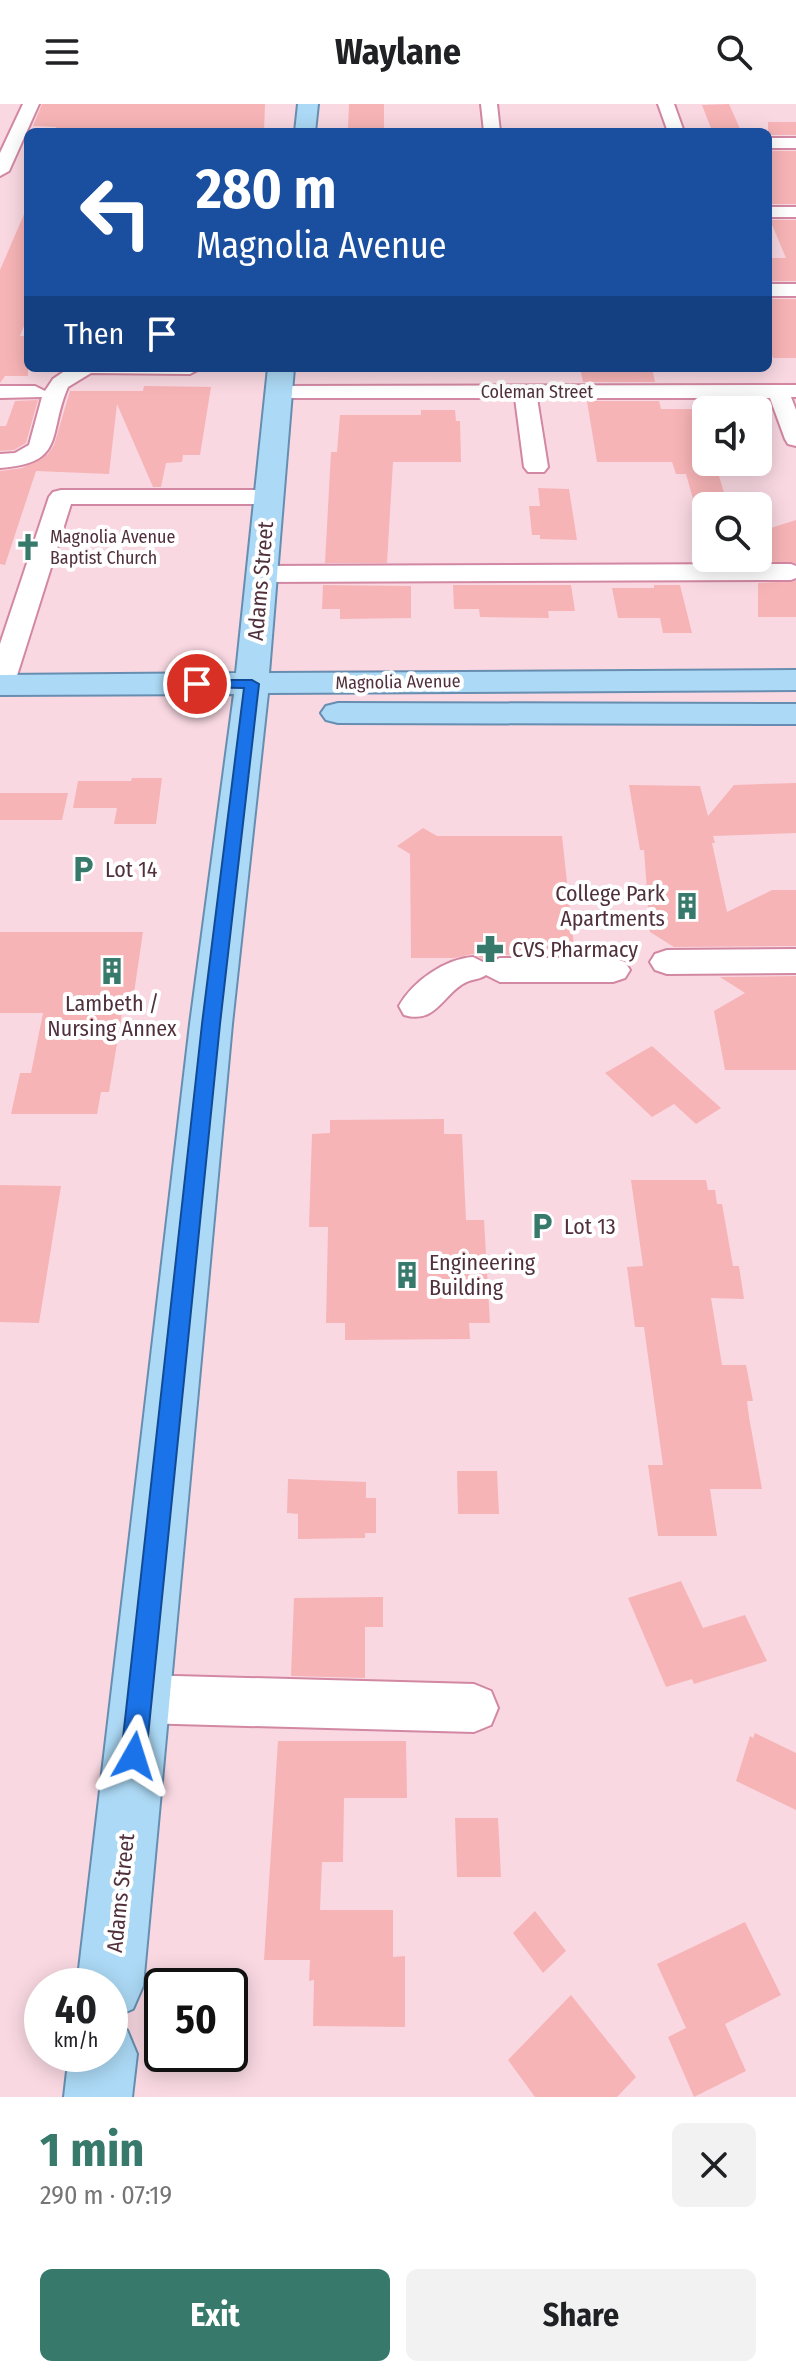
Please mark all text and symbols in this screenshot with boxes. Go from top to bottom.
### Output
icon: menu [40,30,84,74]
text: Waylane [335,30,461,74]
icon: search [712,30,756,74]
text: 280 m [196,156,336,223]
icon: left [64,160,168,264]
text: Magnolia Avenue [196,224,447,268]
icon: arrive [140,312,184,356]
text: Then [64,316,124,352]
street label: Coleman Street [481,381,593,403]
map controls [692,396,772,572]
button: sound [692,396,772,476]
button: search [692,492,772,572]
street label: Adams Street [242,519,279,642]
place label: Magnolia Avenue Baptist Church [50,526,175,569]
church icon: Magnolia Avenue Baptist Church [13,532,43,562]
pin [163,650,231,718]
icon: arrive [175,662,219,706]
street label: Magnolia Avenue [335,670,461,694]
parking icon: Lot 14 [68,854,98,884]
place label: Lot 14 [105,856,158,883]
place label: College Park Apartments [555,880,666,932]
building icon: College Park Apartments [672,891,702,921]
pharmacy icon: CVS Pharmacy [475,934,505,964]
place label: CVS Pharmacy [512,936,638,963]
building icon: Lambeth / Nursing Annex [97,956,127,986]
place label: Lambeth / Nursing Annex [47,990,177,1042]
parking icon: Lot 13 [527,1211,557,1241]
place label: Lot 13 [564,1213,616,1240]
place label: Engineering Building [429,1249,536,1301]
building icon: Engineering Building [392,1260,422,1290]
position arrow [92,1714,176,1798]
street label: Adams Street [101,1831,140,1954]
speed limit sign: 50 [144,1968,248,2072]
text: 40 [55,1986,97,2034]
text: km/h [54,2028,98,2052]
text: 1 min [40,2121,145,2179]
button: close [672,2123,756,2207]
text: 290 m · 07:19 [40,2180,172,2211]
button: Exit [40,2269,390,2361]
button: Share [406,2269,756,2361]

